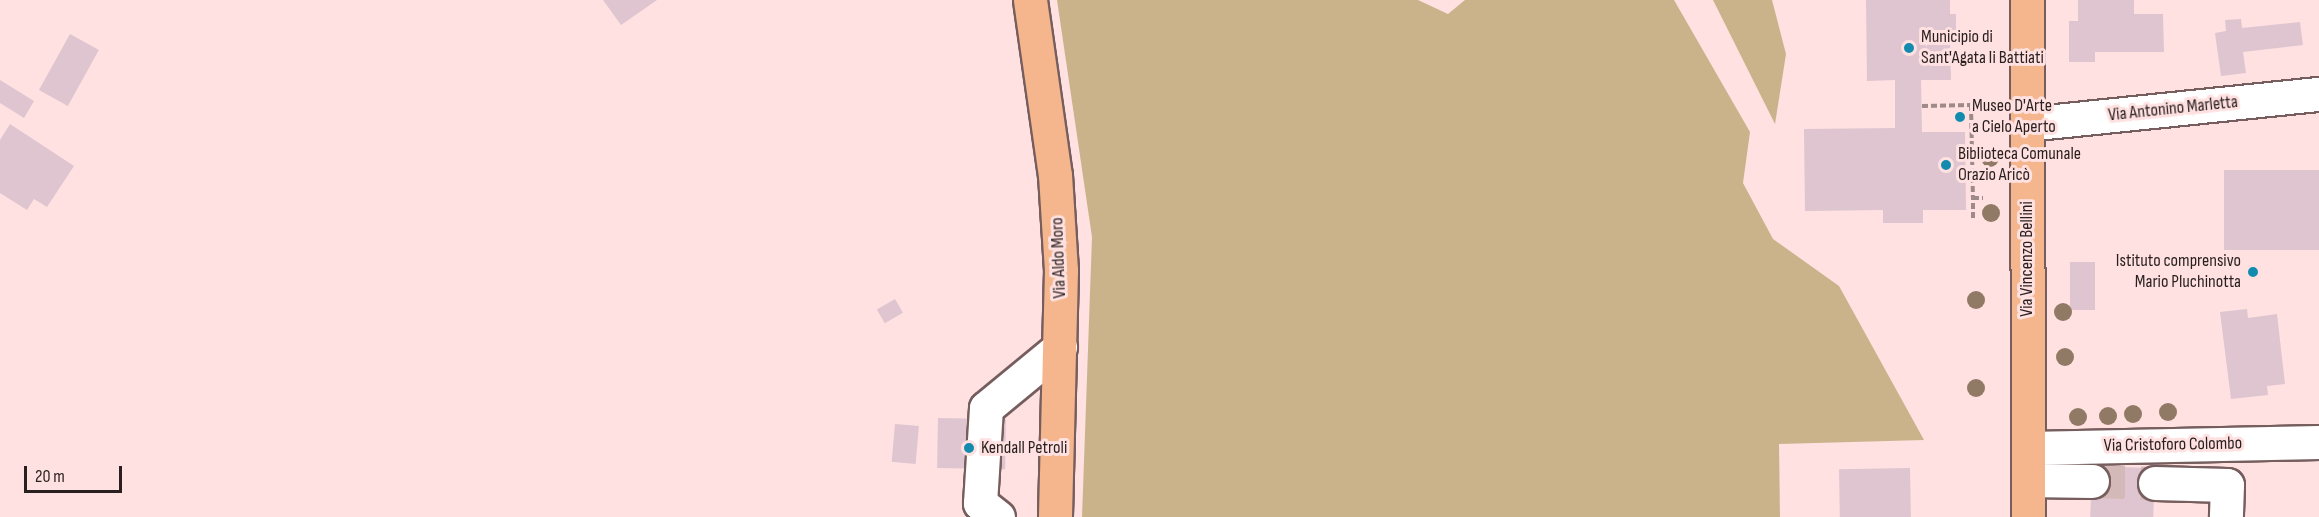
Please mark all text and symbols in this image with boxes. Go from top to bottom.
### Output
place label: Municipio di Sant'Agata li Battiati [1921,27,2044,70]
marker: Municipio di Sant'Agata li Battiati [1902,41,1916,55]
street label: Via Antonino Marletta [2107,91,2239,127]
place label: Museo D'Arte a Cielo Aperto [1972,96,2056,138]
marker: Museo D'Arte a Cielo Aperto [1953,110,1967,124]
place label: Biblioteca Comunale Orazio Aricò [1958,144,2081,186]
marker: Biblioteca Comunale Orazio Aricò [1939,158,1953,172]
street label: Via Vincenzo Bellini [2016,201,2038,317]
street label: Via Aldo Moro [1047,217,1071,299]
place label: Istituto comprensivo Mario Pluchinotta [2116,251,2241,294]
marker: Istituto comprensivo Mario Pluchinotta [2246,265,2260,279]
street label: Via Cristoforo Colombo [2104,433,2242,457]
place label: Kendall Petroli [981,437,1067,459]
marker: Kendall Petroli [962,441,976,455]
scale bar [27,454,124,492]
text: 20 m [35,466,65,487]

